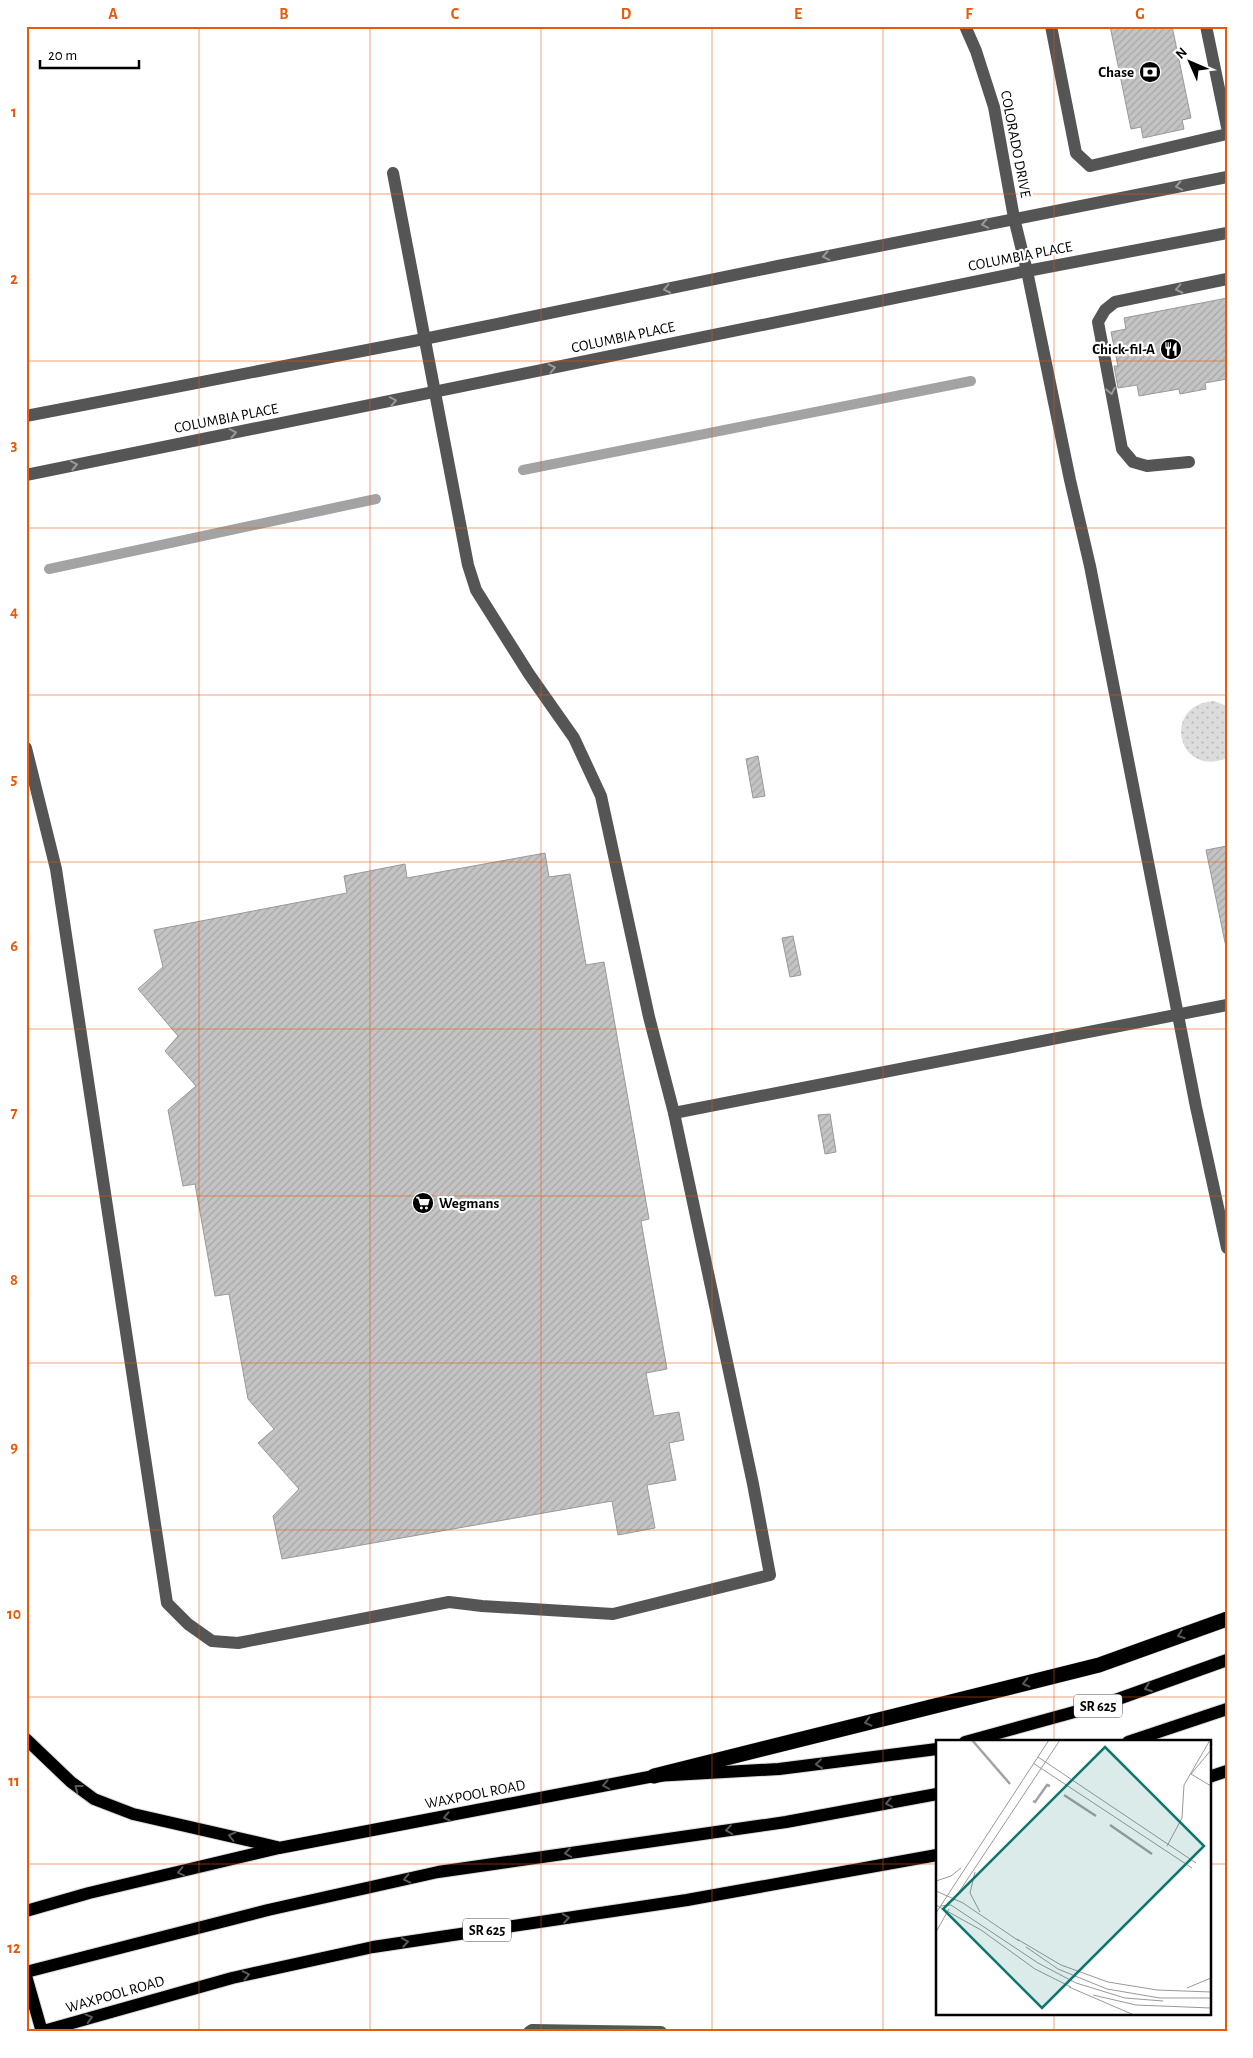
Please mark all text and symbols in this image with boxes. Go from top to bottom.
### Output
text: A [108,6,118,22]
text: B [279,6,289,22]
text: C [451,6,460,22]
text: D [621,6,632,22]
text: E [794,6,802,22]
text: F [965,6,973,22]
text: G [1135,6,1145,22]
scale bar [40,38,139,70]
north arrow [1166,38,1216,88]
text: N [1173,45,1190,62]
text: 20 m [48,48,77,63]
bank icon: Chase [1138,60,1162,84]
place label: Chase [1098,65,1134,80]
street label: COLORADO DRIVE [998,89,1033,199]
text: 1 [11,104,17,120]
one-way arrow [1174,180,1183,191]
one-way arrow [981,218,989,228]
street label: COLUMBIA PLACE [967,239,1073,274]
one-way arrow [821,250,830,261]
text: 2 [10,271,18,287]
one-way arrow [662,283,671,294]
one-way arrow [1175,283,1183,294]
street label: COLUMBIA PLACE [570,319,676,356]
restaurant icon: Chick-fil-A [1159,337,1183,361]
place label: Chick-fil-A [1092,342,1155,357]
one-way arrow [547,363,556,374]
one-way arrow [1105,387,1115,396]
one-way arrow [388,396,397,406]
street label: COLUMBIA PLACE [173,401,279,436]
one-way arrow [229,428,238,439]
text: 3 [11,437,18,453]
one-way arrow [70,460,78,471]
text: 4 [10,604,18,620]
text: 5 [11,771,18,787]
text: 6 [10,938,18,954]
text: 7 [11,1105,18,1121]
supermarket icon: Wegmans [411,1191,435,1215]
place label: Wegmans [439,1196,499,1211]
text: 8 [10,1272,18,1288]
text: 9 [10,1439,18,1455]
text: 10 [7,1606,21,1622]
one-way arrow [1177,1629,1186,1639]
one-way arrow [1021,1677,1030,1688]
one-way arrow [1144,1682,1153,1692]
road number: SR 625 [1074,1694,1122,1718]
one-way arrow [864,1716,873,1727]
inset map [936,1740,1210,2016]
one-way arrow [815,1758,823,1769]
text: 11 [8,1773,20,1789]
street label: WAXPOOL ROAD [424,1777,527,1812]
one-way arrow [602,1779,611,1790]
one-way arrow [75,1784,84,1793]
one-way arrow [884,1798,893,1808]
one-way arrow [443,1811,451,1821]
one-way arrow [724,1824,732,1835]
one-way arrow [228,1832,236,1842]
one-way arrow [563,1847,572,1857]
one-way arrow [176,1866,185,1877]
one-way arrow [403,1873,412,1884]
one-way arrow [562,1913,570,1924]
road number: SR 625 [463,1918,511,1942]
one-way arrow [401,1938,409,1948]
text: 12 [7,1940,21,1956]
one-way arrow [241,1970,250,1981]
street label: WAXPOOL ROAD [64,1973,166,2016]
one-way arrow [85,2013,94,2024]

